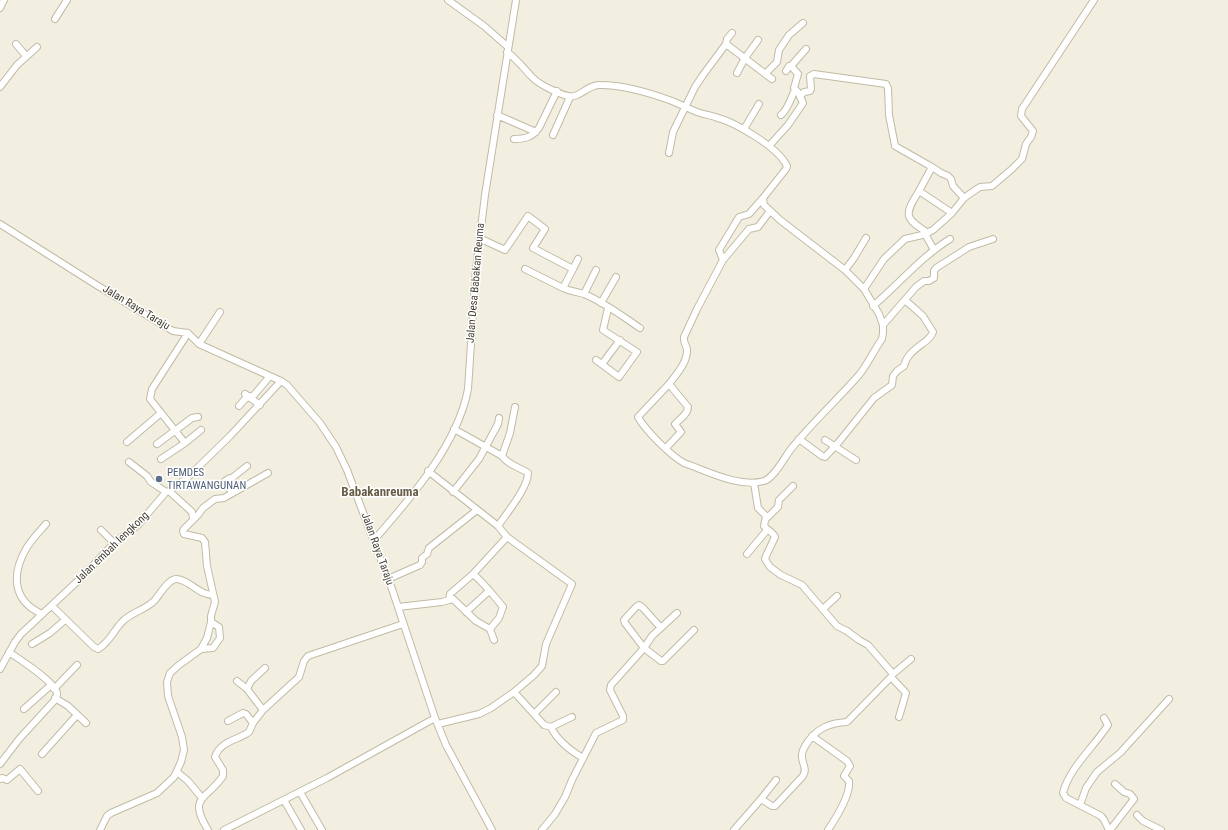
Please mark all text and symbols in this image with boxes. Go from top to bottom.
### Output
street label: Jalan Desa Babakan Reuma [464,222,488,344]
street label: Jalan Raya Taraju [100,283,172,333]
place label: PEMDES TIRTAWANGUNAN [167,466,246,492]
marker: PEMDES TIRTAWANGUNAN [154,474,164,484]
district label: Babakanreuma [341,485,419,501]
street label: Jalan embah lengkong [72,509,152,587]
street label: Jalan Raya Taraju [358,511,396,587]

